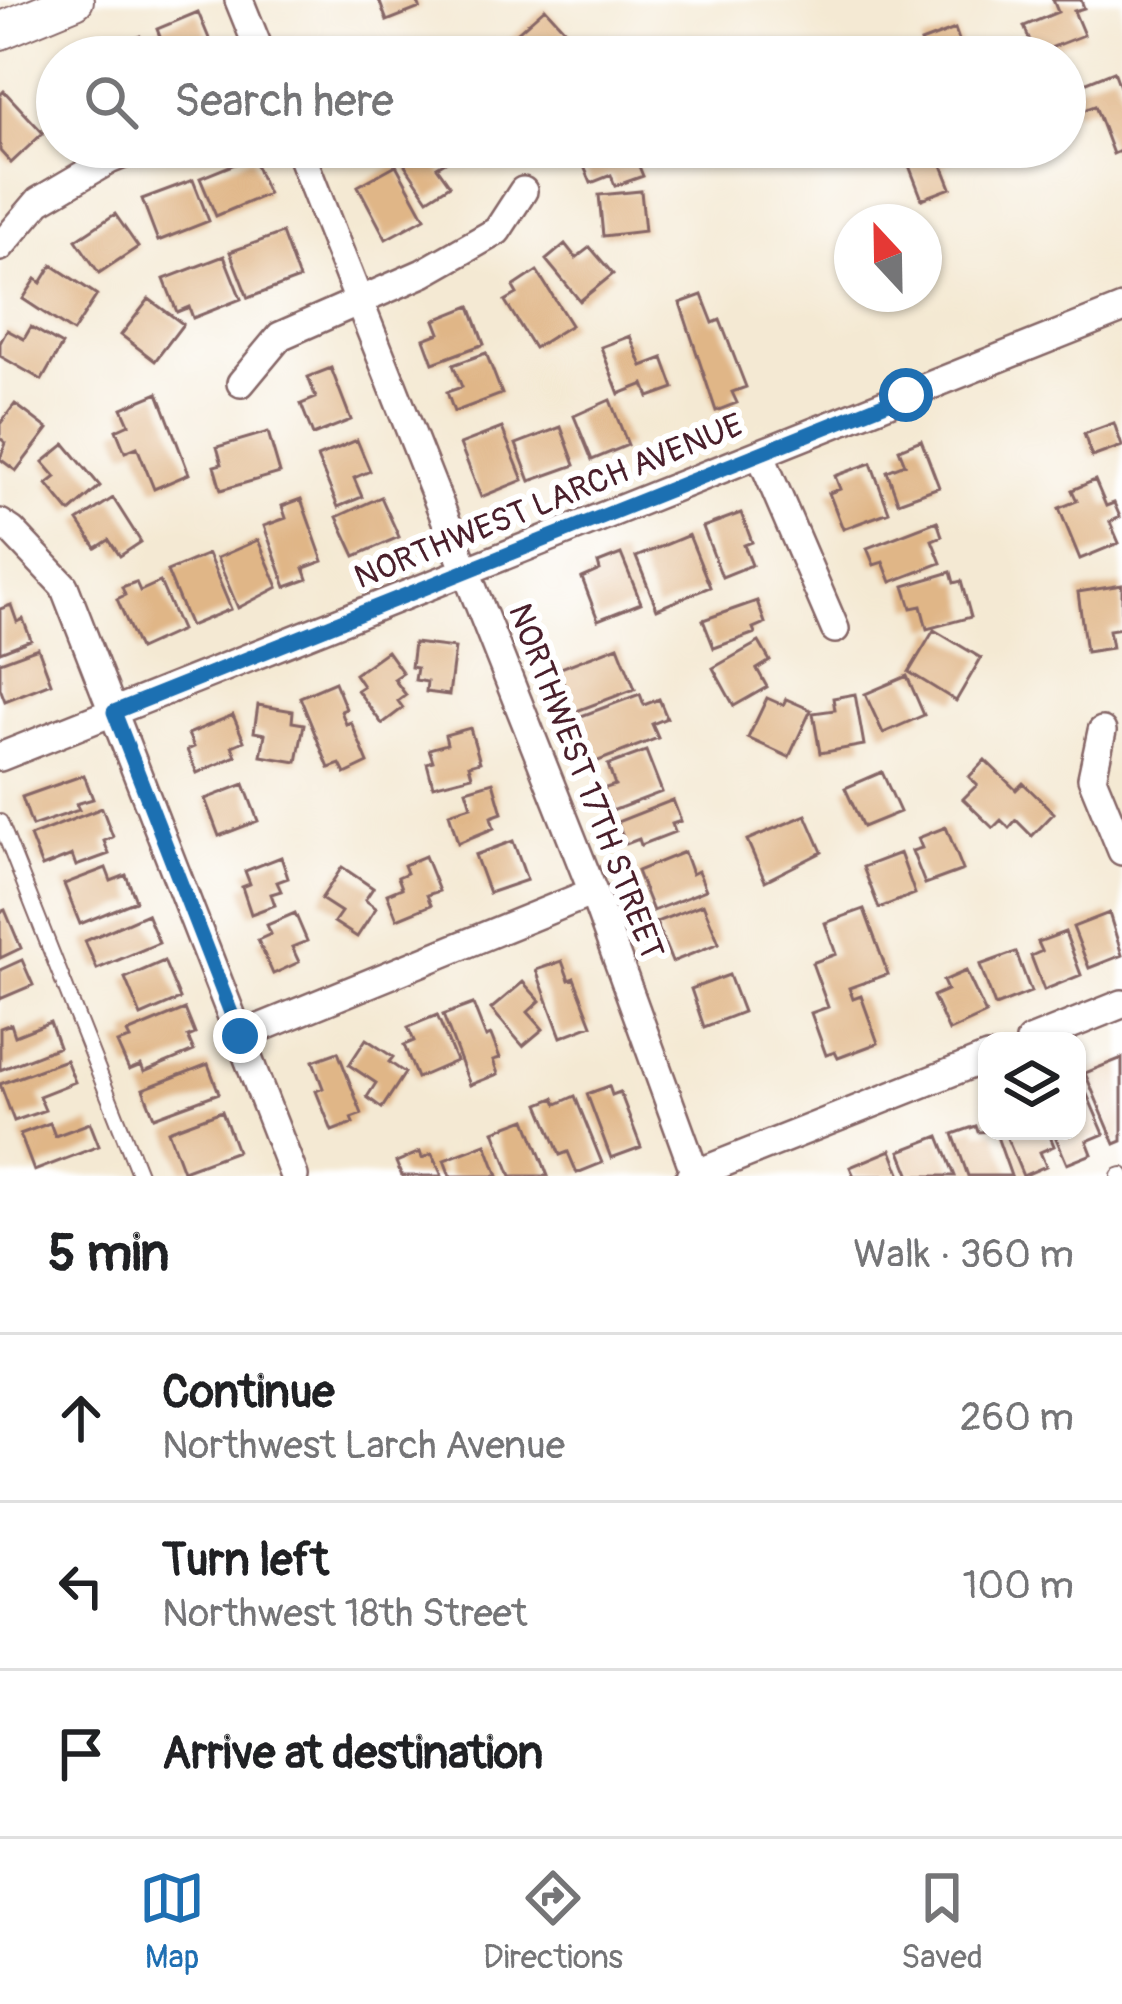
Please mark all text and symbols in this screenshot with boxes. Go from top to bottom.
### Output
search box [36,36,1086,168]
icon: search [78,69,144,135]
text: Search here [174,74,394,130]
north arrow [834,204,942,312]
route start [879,368,933,422]
street label: NORTHWEST LARCH AVENUE [348,405,749,598]
street label: NORTHWEST 17TH STREET [499,598,672,965]
route end [213,1009,267,1063]
map controls [978,1032,1086,1140]
button: layers [978,1032,1086,1140]
text: 5 min [48,1222,169,1286]
text: Walk · 360 m [853,1230,1074,1279]
text: Continue [162,1365,335,1421]
icon: ahead [48,1385,114,1451]
text: 260 m [960,1393,1074,1442]
text: Northwest Larch Avenue [162,1421,565,1470]
text: Turn left [162,1533,329,1589]
icon: left [48,1553,114,1619]
text: 100 m [962,1561,1074,1610]
text: Northwest 18th Street [162,1589,528,1638]
icon: arrive [48,1721,114,1787]
text: Arrive at destination [162,1726,543,1782]
tab: Map [139,1865,205,1978]
tab: Directions [483,1865,623,1978]
tab: Saved [901,1865,983,1978]

